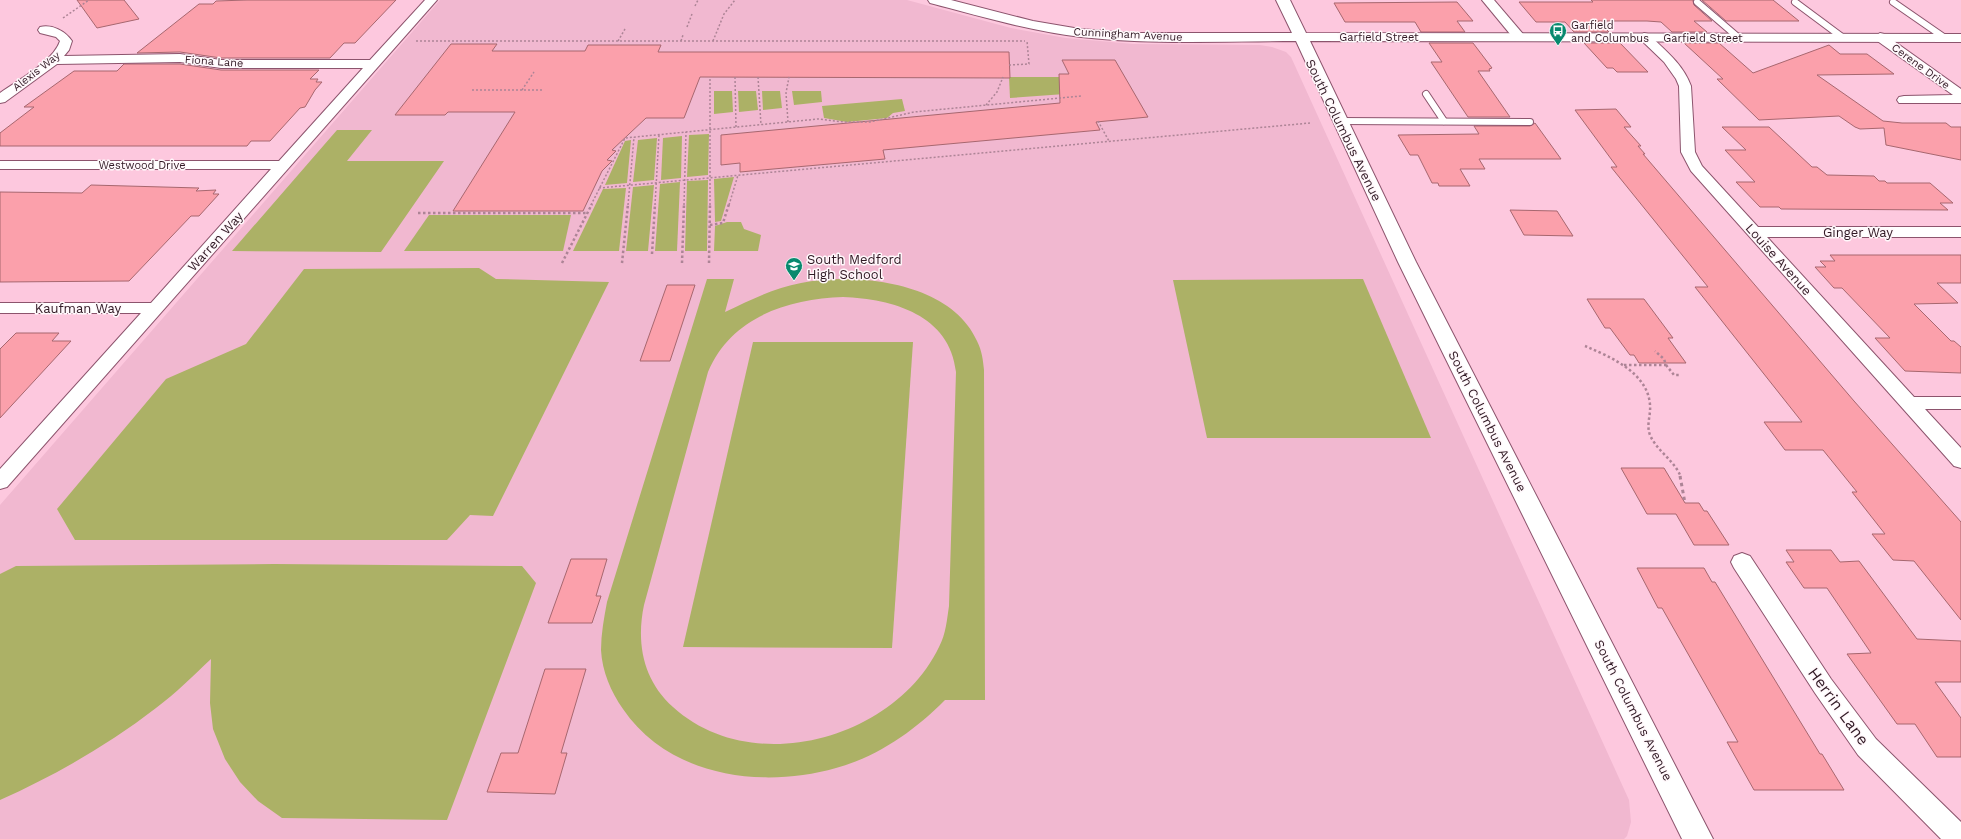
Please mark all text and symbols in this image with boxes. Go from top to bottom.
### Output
place label: Garfield and Columbus [1571,19,1649,45]
bus stop icon: Garfield and Columbus [1548,21,1568,46]
street label: Cunningham Avenue [1073,25,1183,44]
street label: Garfield Street [1339,31,1419,44]
street label: Garfield Street [1663,32,1743,45]
street label: Cerene Drive [1889,41,1952,92]
street label: Alexis Way [10,49,63,94]
street label: Fiona Lane [184,53,244,70]
street label: South Columbus Avenue [1303,57,1385,204]
street label: Westwood Drive [98,159,186,172]
street label: Warren Way [185,208,246,274]
street label: Louise Avenue [1743,220,1815,298]
street label: Ginger Way [1823,225,1893,240]
place label: South Medford High School [807,252,902,282]
school or university icon: South Medford High School [784,256,804,281]
street label: Kaufman Way [35,301,121,316]
street label: South Columbus Avenue [1445,348,1530,494]
street label: South Columbus Avenue [1591,637,1676,783]
street label: Herrin Lane [1804,664,1873,749]

